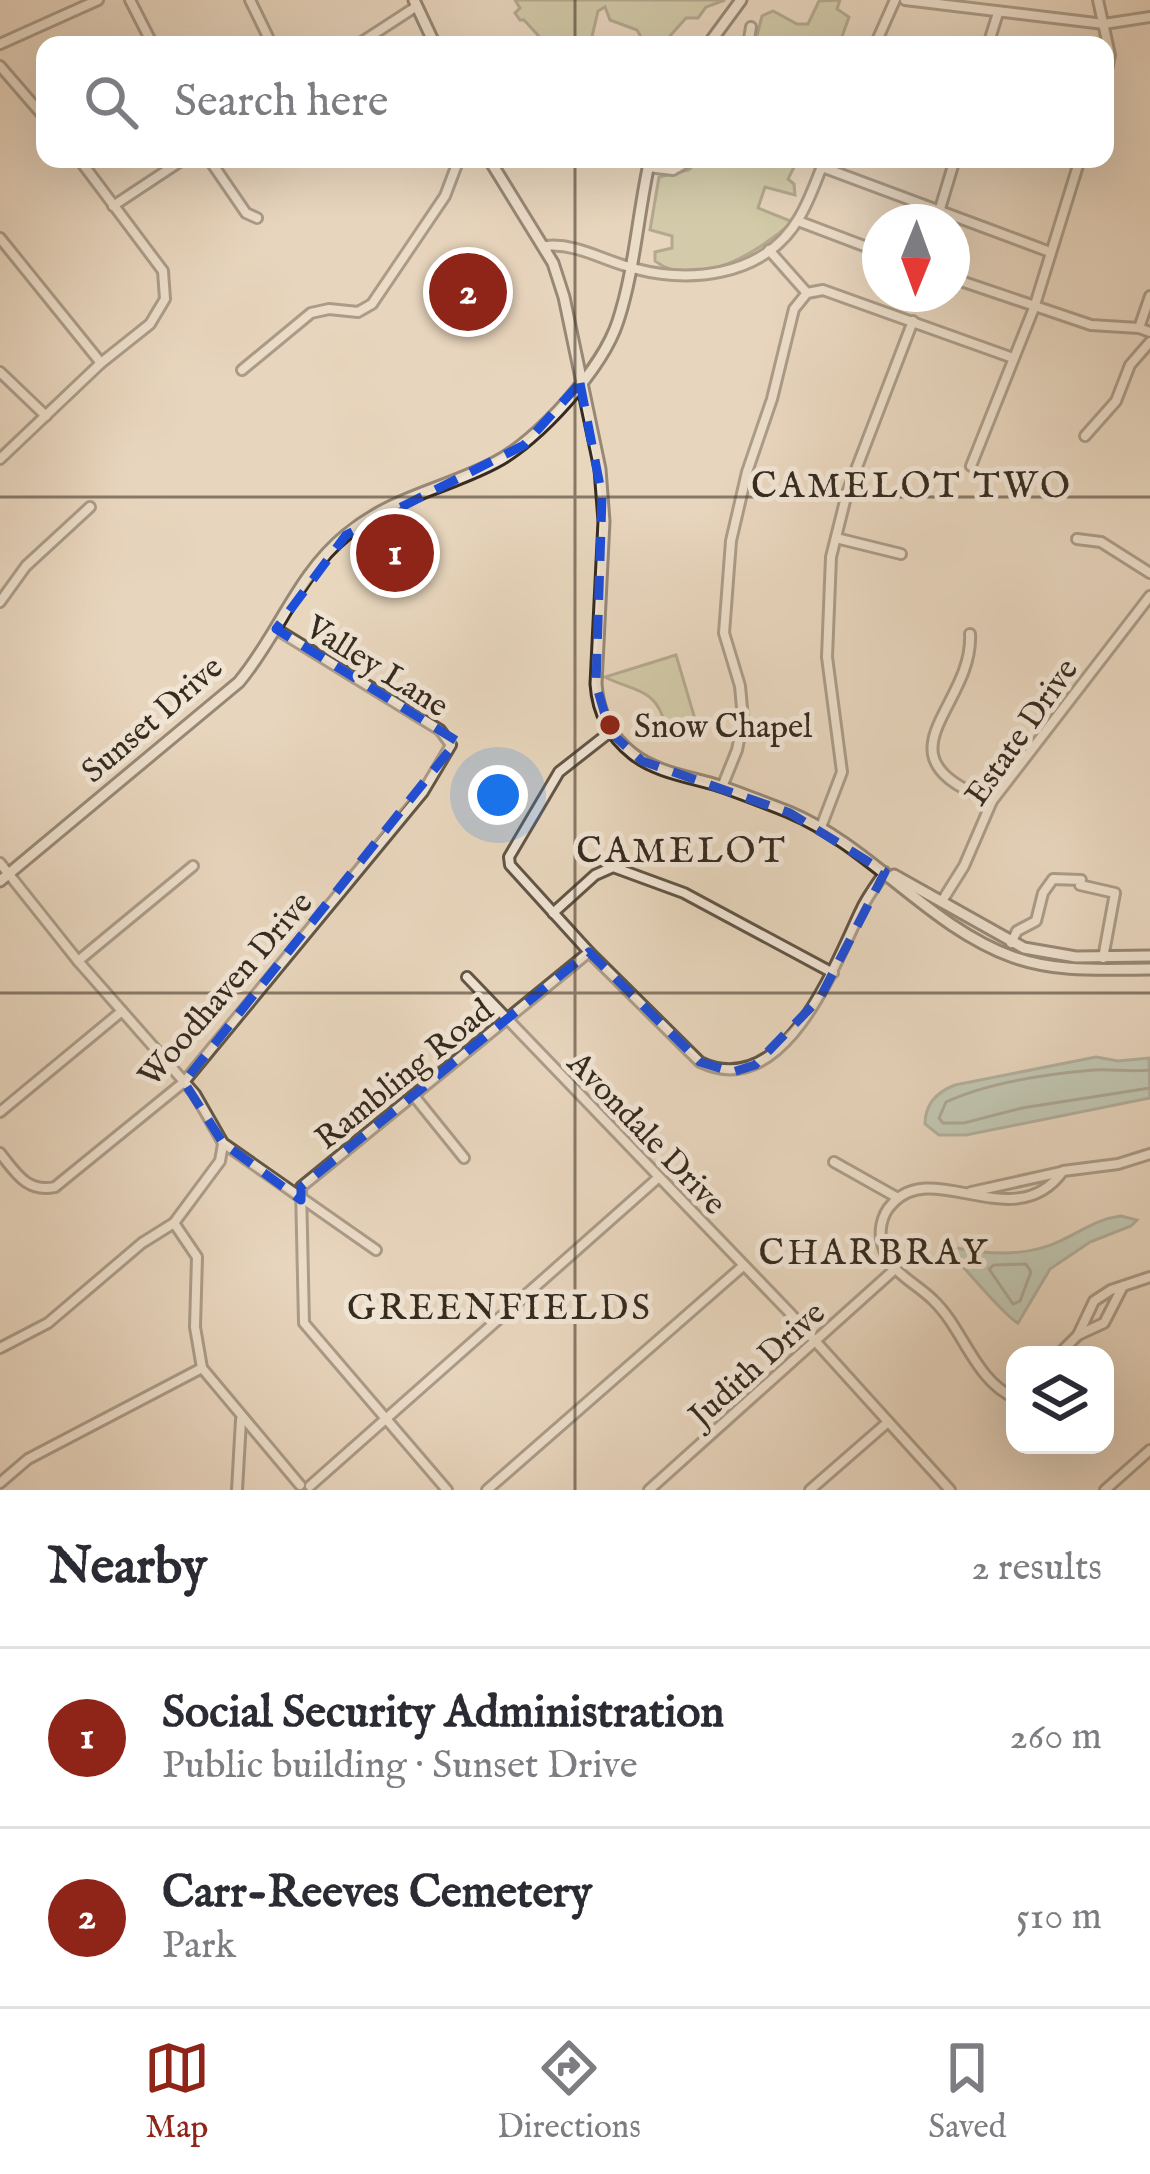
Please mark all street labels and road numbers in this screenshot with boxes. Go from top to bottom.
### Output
street label: Valley Lane [296,607,456,728]
street label: Sunset Drive [74,647,232,793]
street label: Estate Drive [956,651,1089,815]
street label: Woodhaven Drive [130,884,323,1096]
street label: Rambling Road [307,990,503,1160]
street label: Avondale Drive [557,1043,734,1225]
street label: Judith Drive [678,1293,835,1440]

